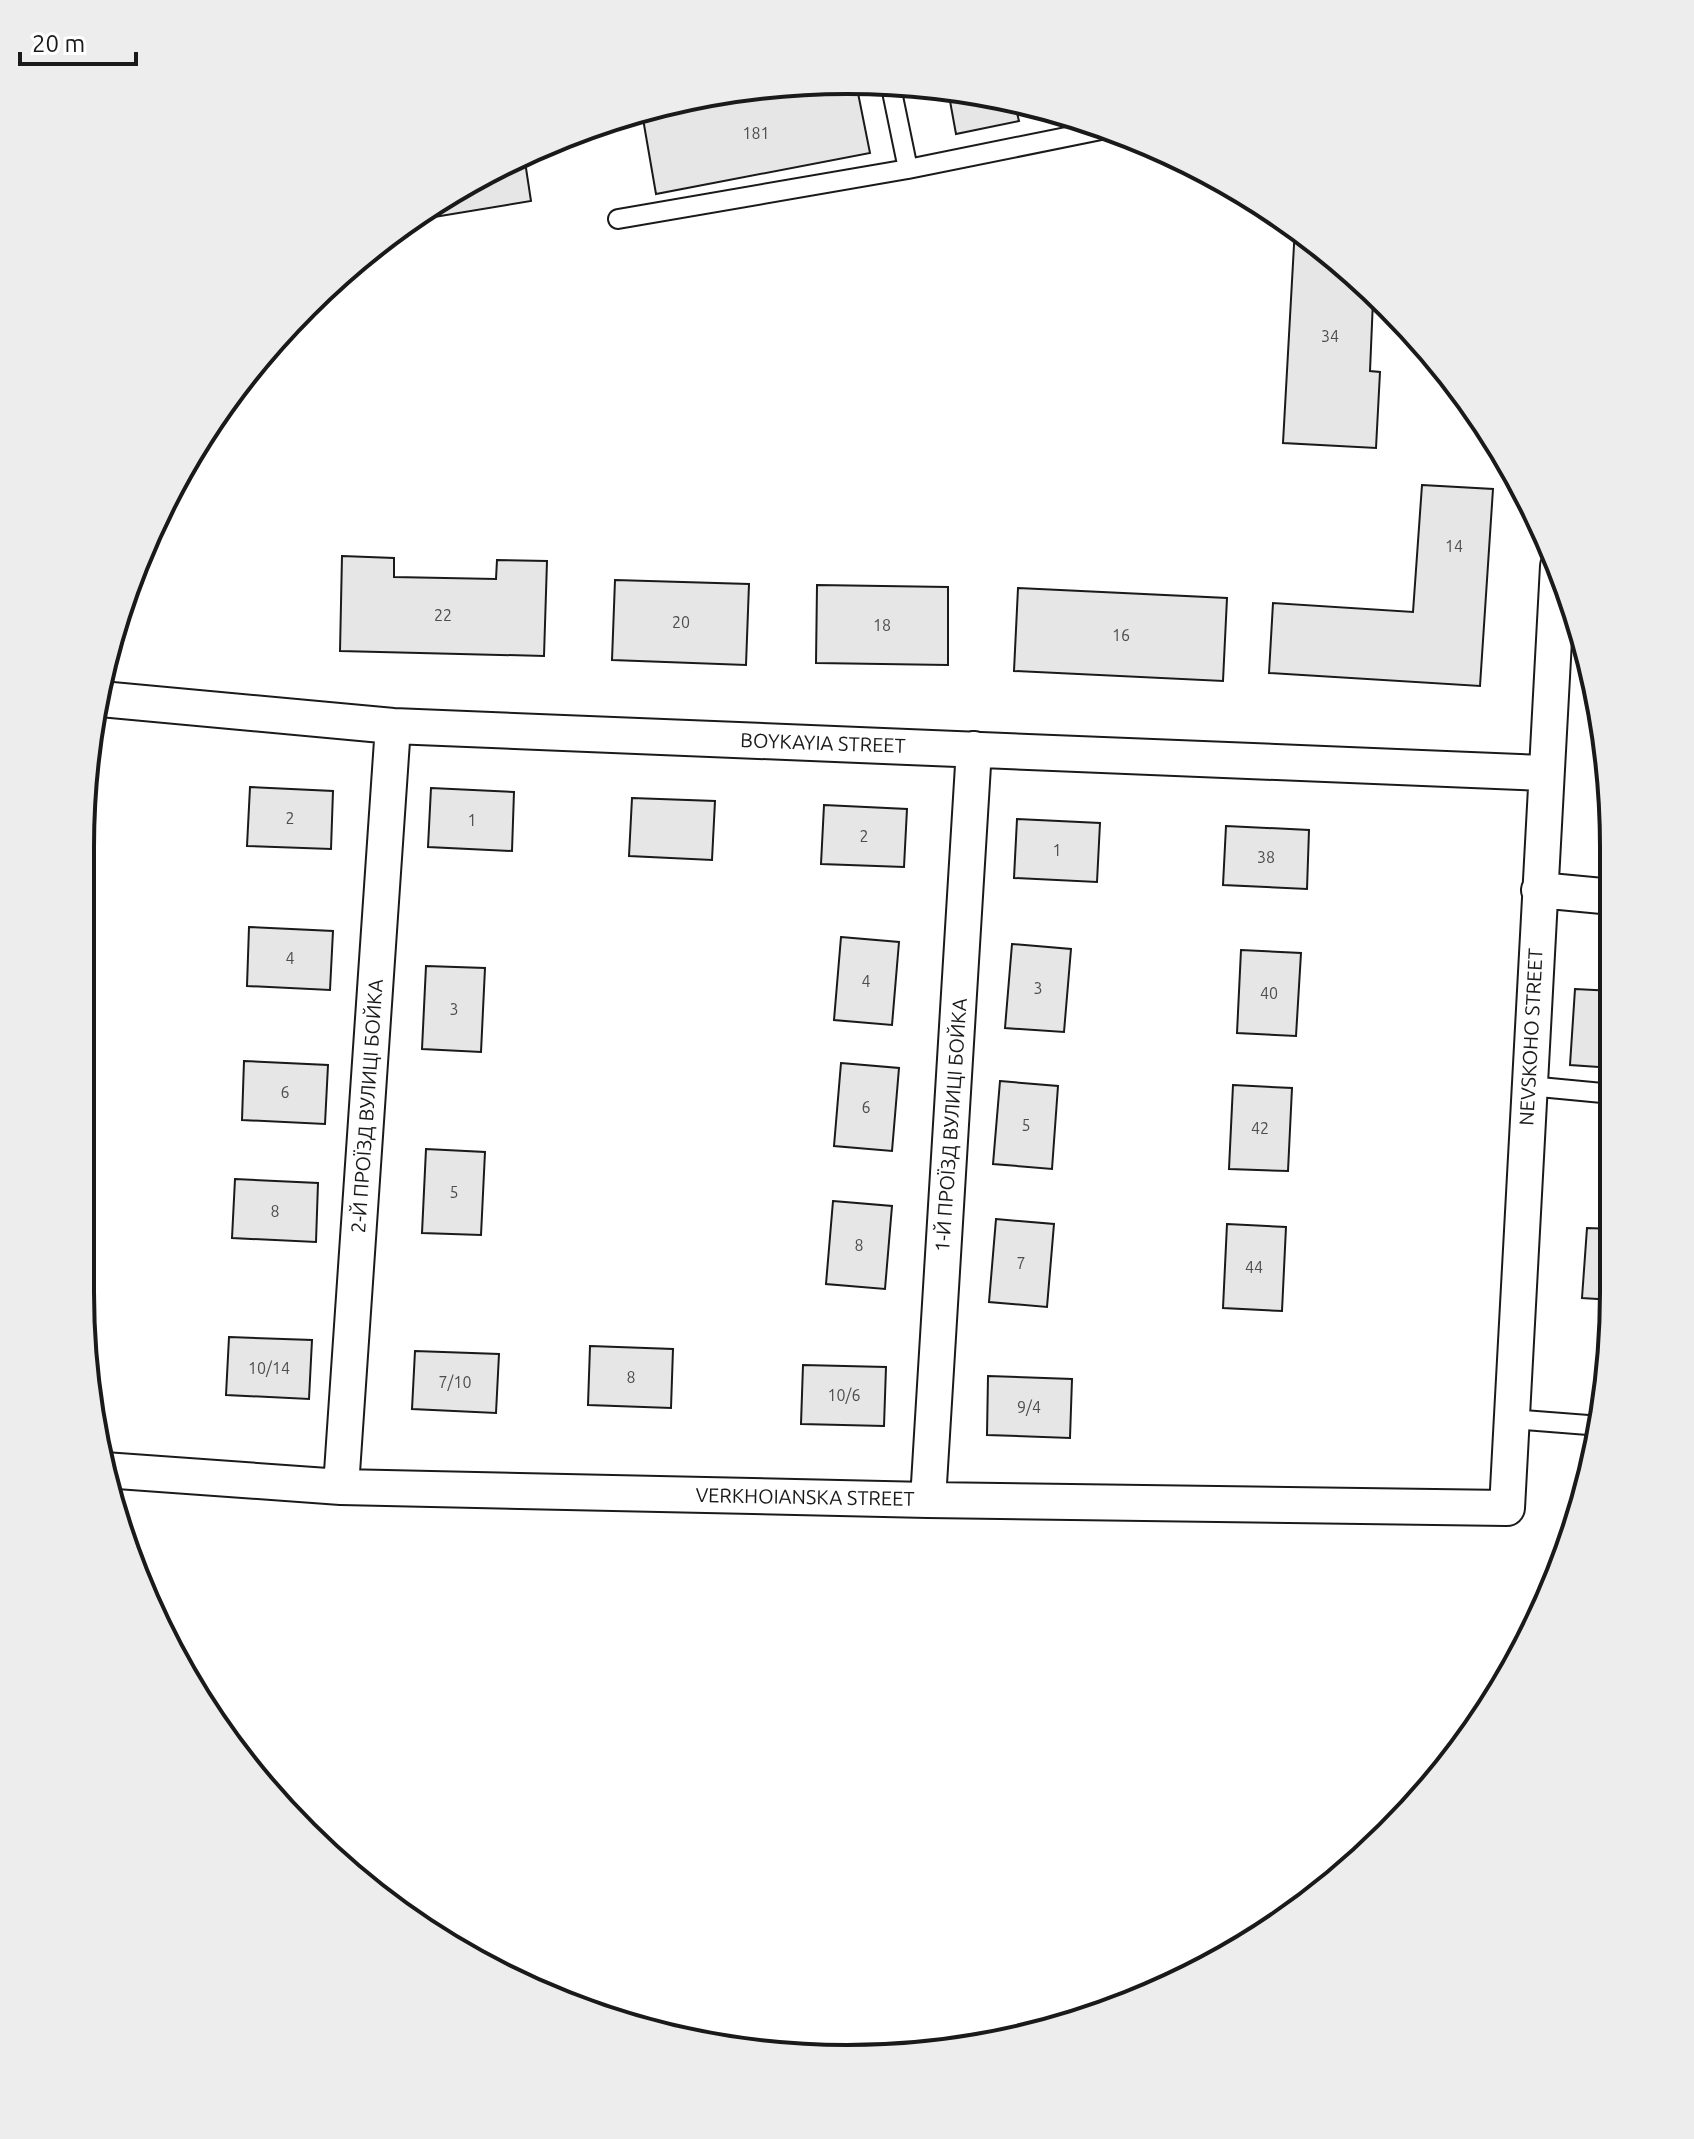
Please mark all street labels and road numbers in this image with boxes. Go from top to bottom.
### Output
street label: BOYKAYIA STREET [740,728,906,757]
street label: NEVSKOHO STREET [1514,948,1547,1126]
street label: 2-Й ПРОЇЗД ВУЛИЦІ БОЙКА [346,978,387,1234]
street label: 1-Й ПРОЇЗД ВУЛИЦІ БОЙКА [930,997,971,1253]
street label: VERKHOIANSKA STREET [695,1483,915,1510]

